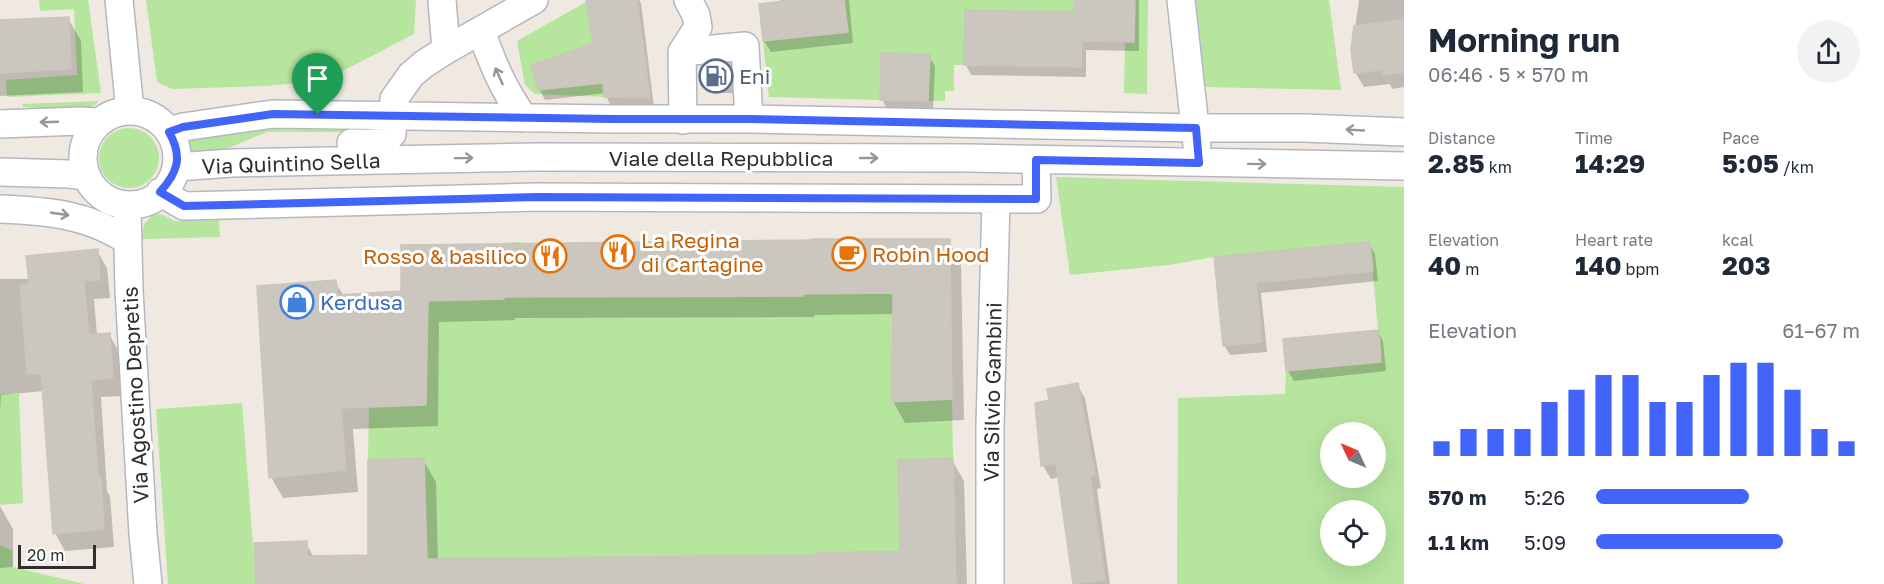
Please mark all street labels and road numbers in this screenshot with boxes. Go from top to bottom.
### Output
street label: Viale della Repubblica [609,145,833,171]
street label: Via Quintino Sella [201,147,381,179]
street label: Via Agostino Depretis [116,286,154,504]
street label: Via Silvio Gambini [977,302,1007,482]

